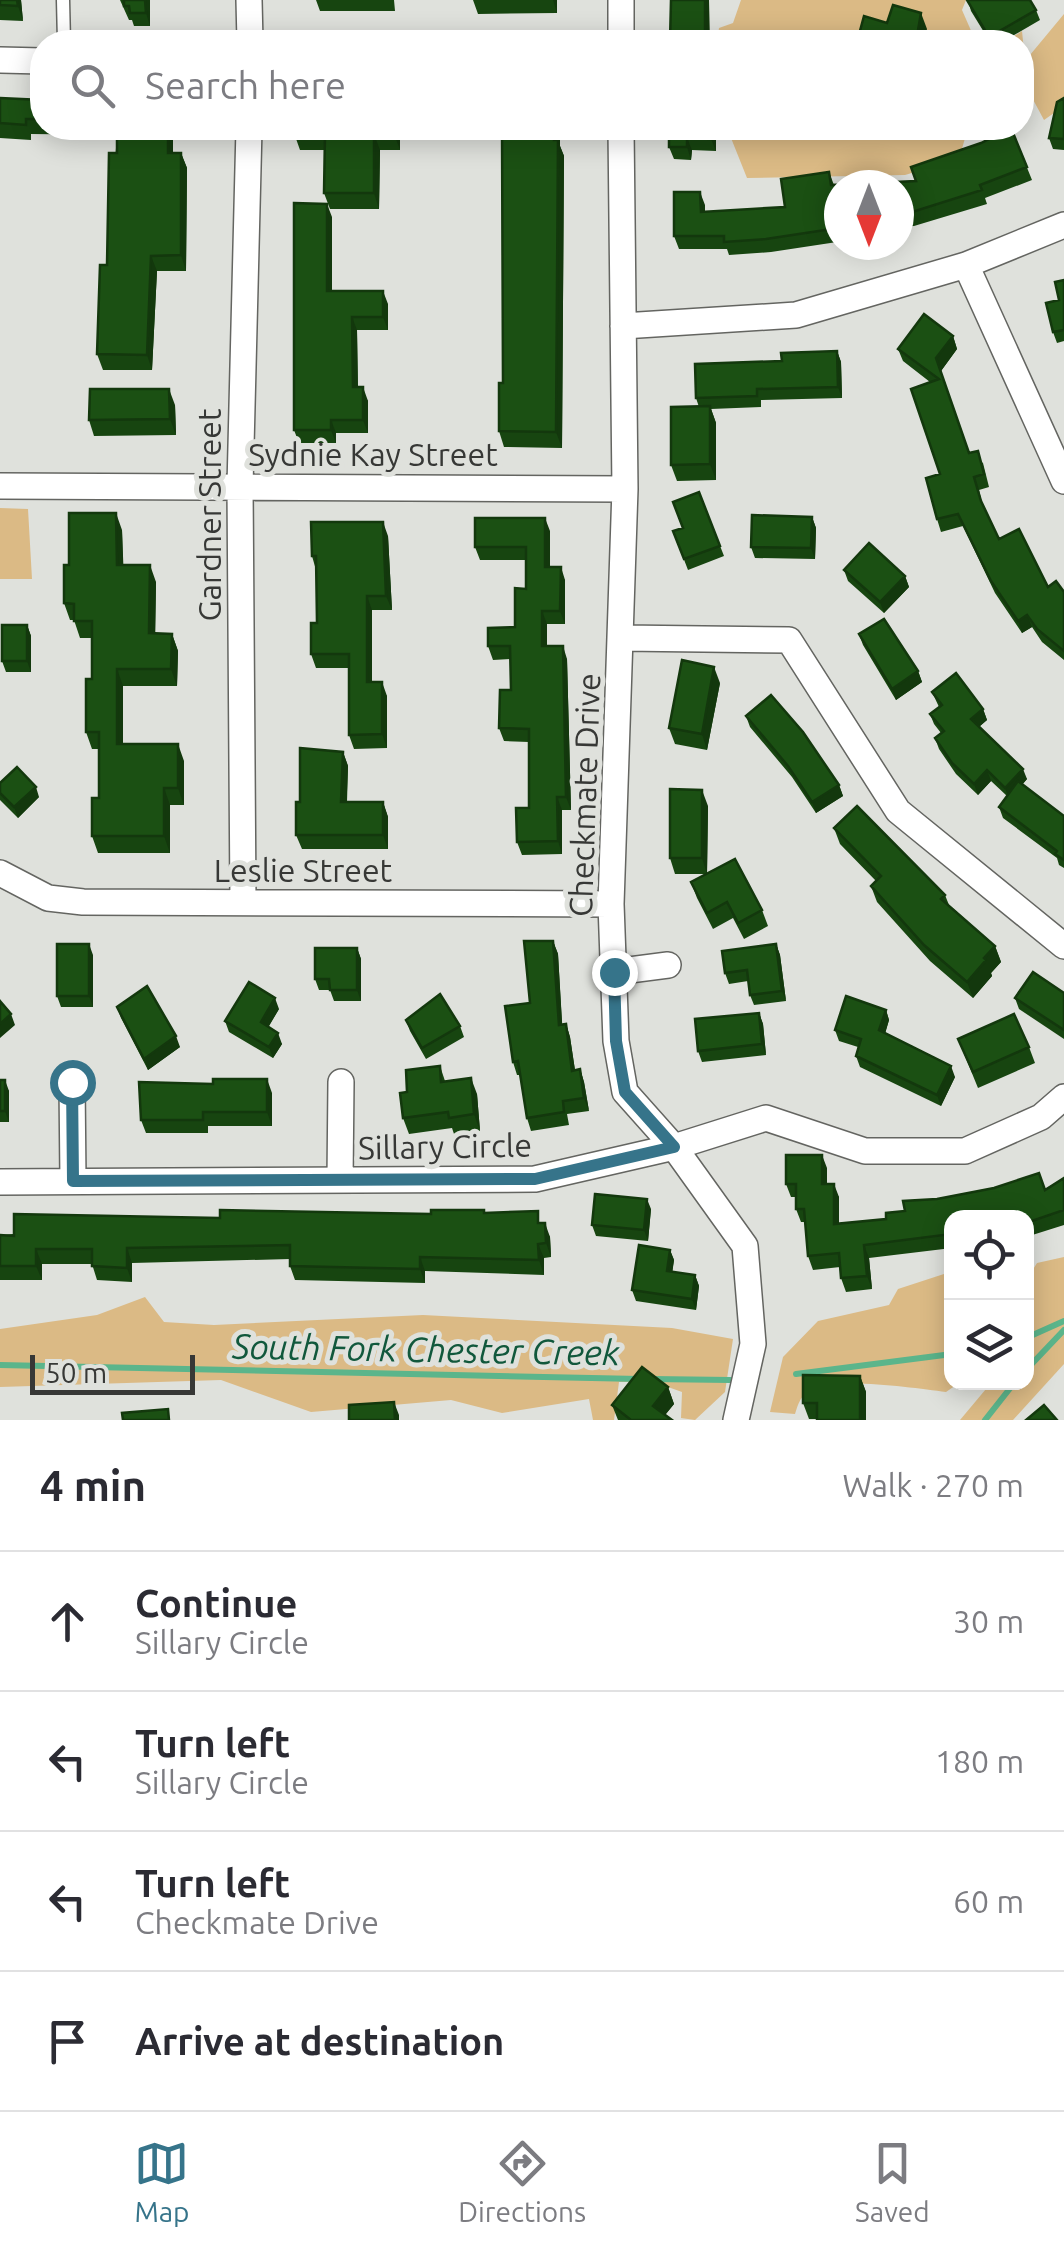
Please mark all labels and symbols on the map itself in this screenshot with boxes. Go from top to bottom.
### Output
north arrow [824,170,914,260]
street label: Gardner Street [191,408,227,622]
street label: Sydnie Kay Street [248,436,498,472]
street label: Checkmate Drive [562,673,606,917]
street label: Leslie Street [214,852,393,888]
route end [592,950,638,996]
route start [50,1060,96,1106]
street label: Sillary Circle [358,1126,532,1166]
water label: South Fork Chester Creek [231,1326,620,1372]
scale bar [30,1350,195,1394]

